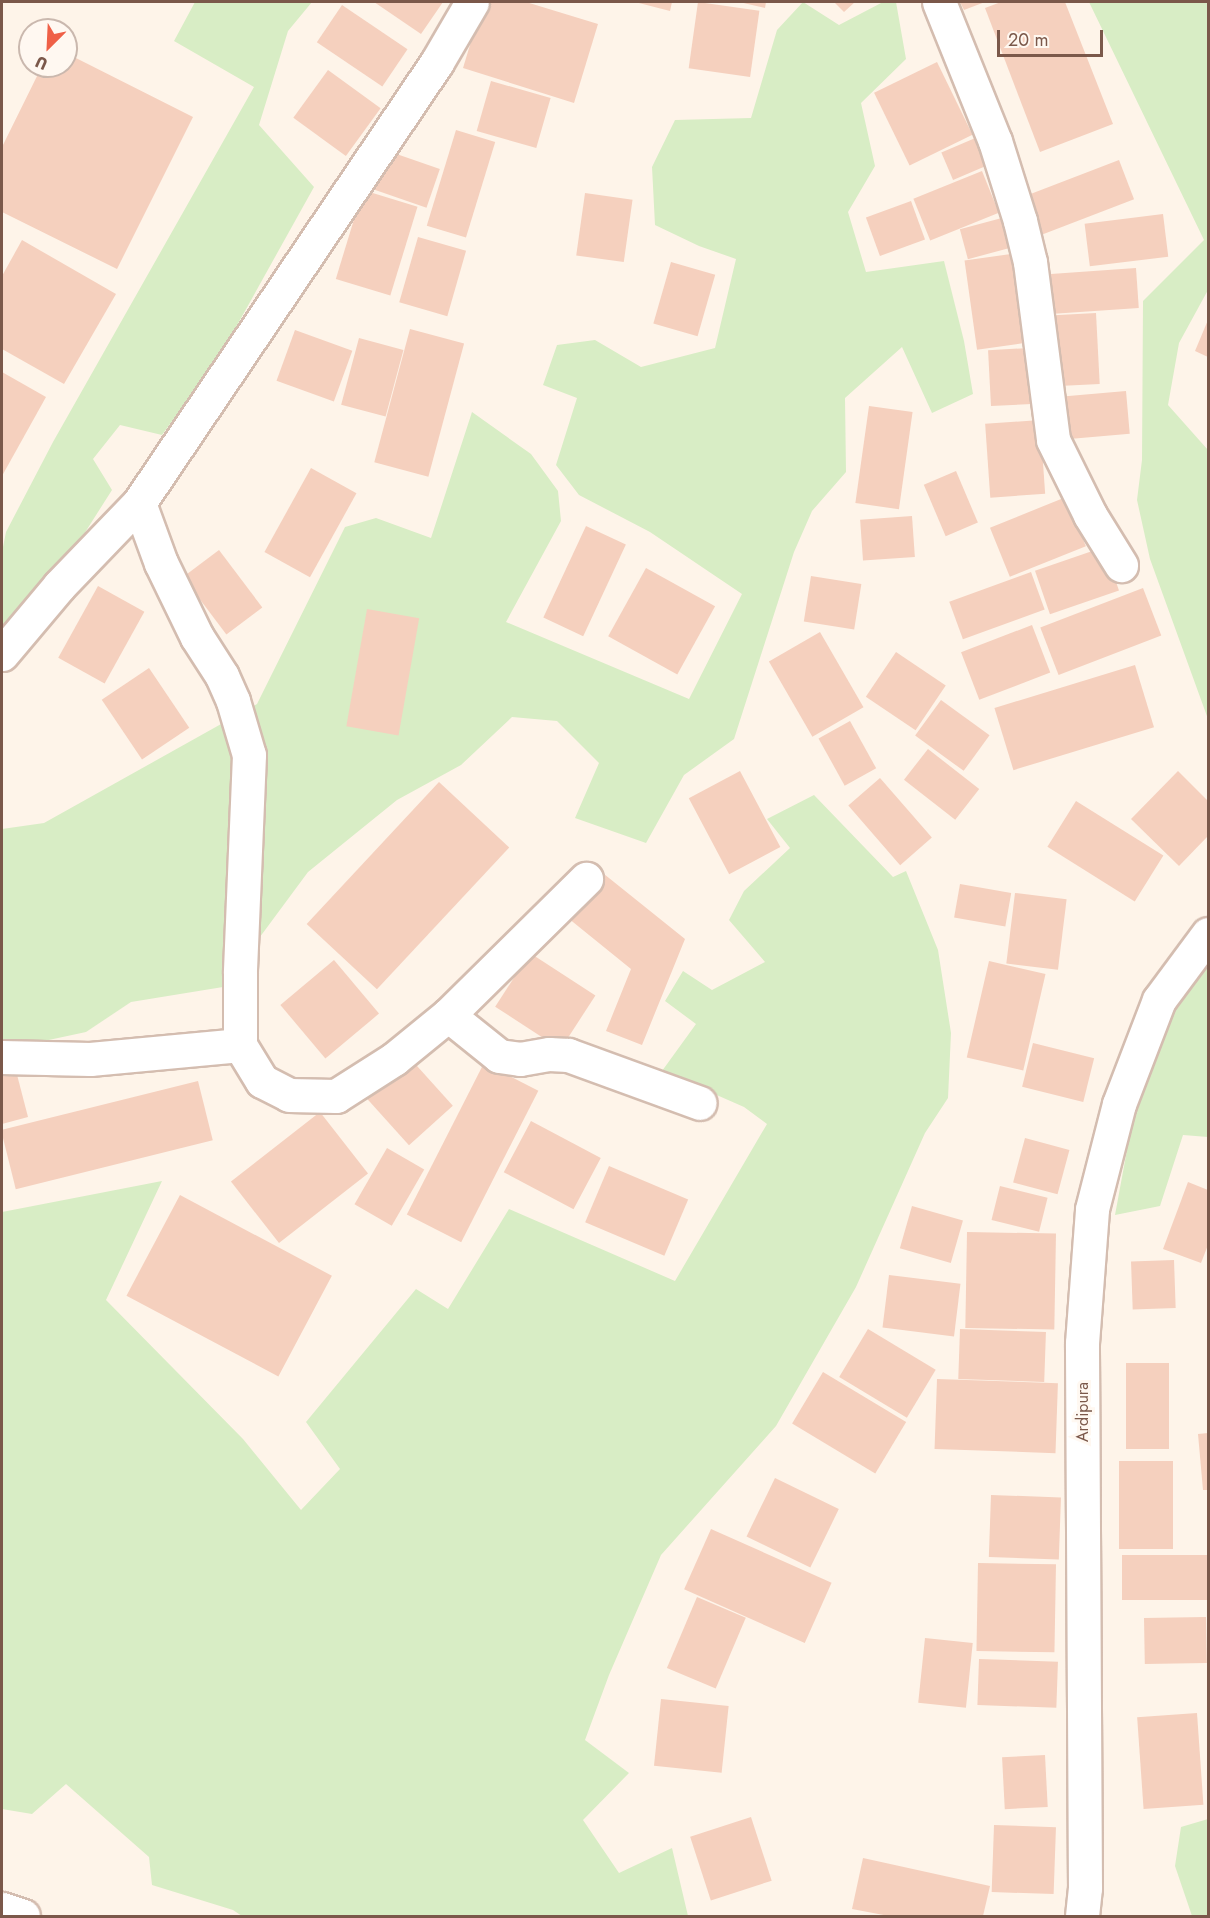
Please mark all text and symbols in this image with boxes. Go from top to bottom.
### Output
north arrow [18,18,78,78]
scale bar [1000,18,1106,56]
text: 20 m [1008,27,1048,53]
text: U [31,50,51,76]
street label: Ardipura [1073,1382,1093,1442]

